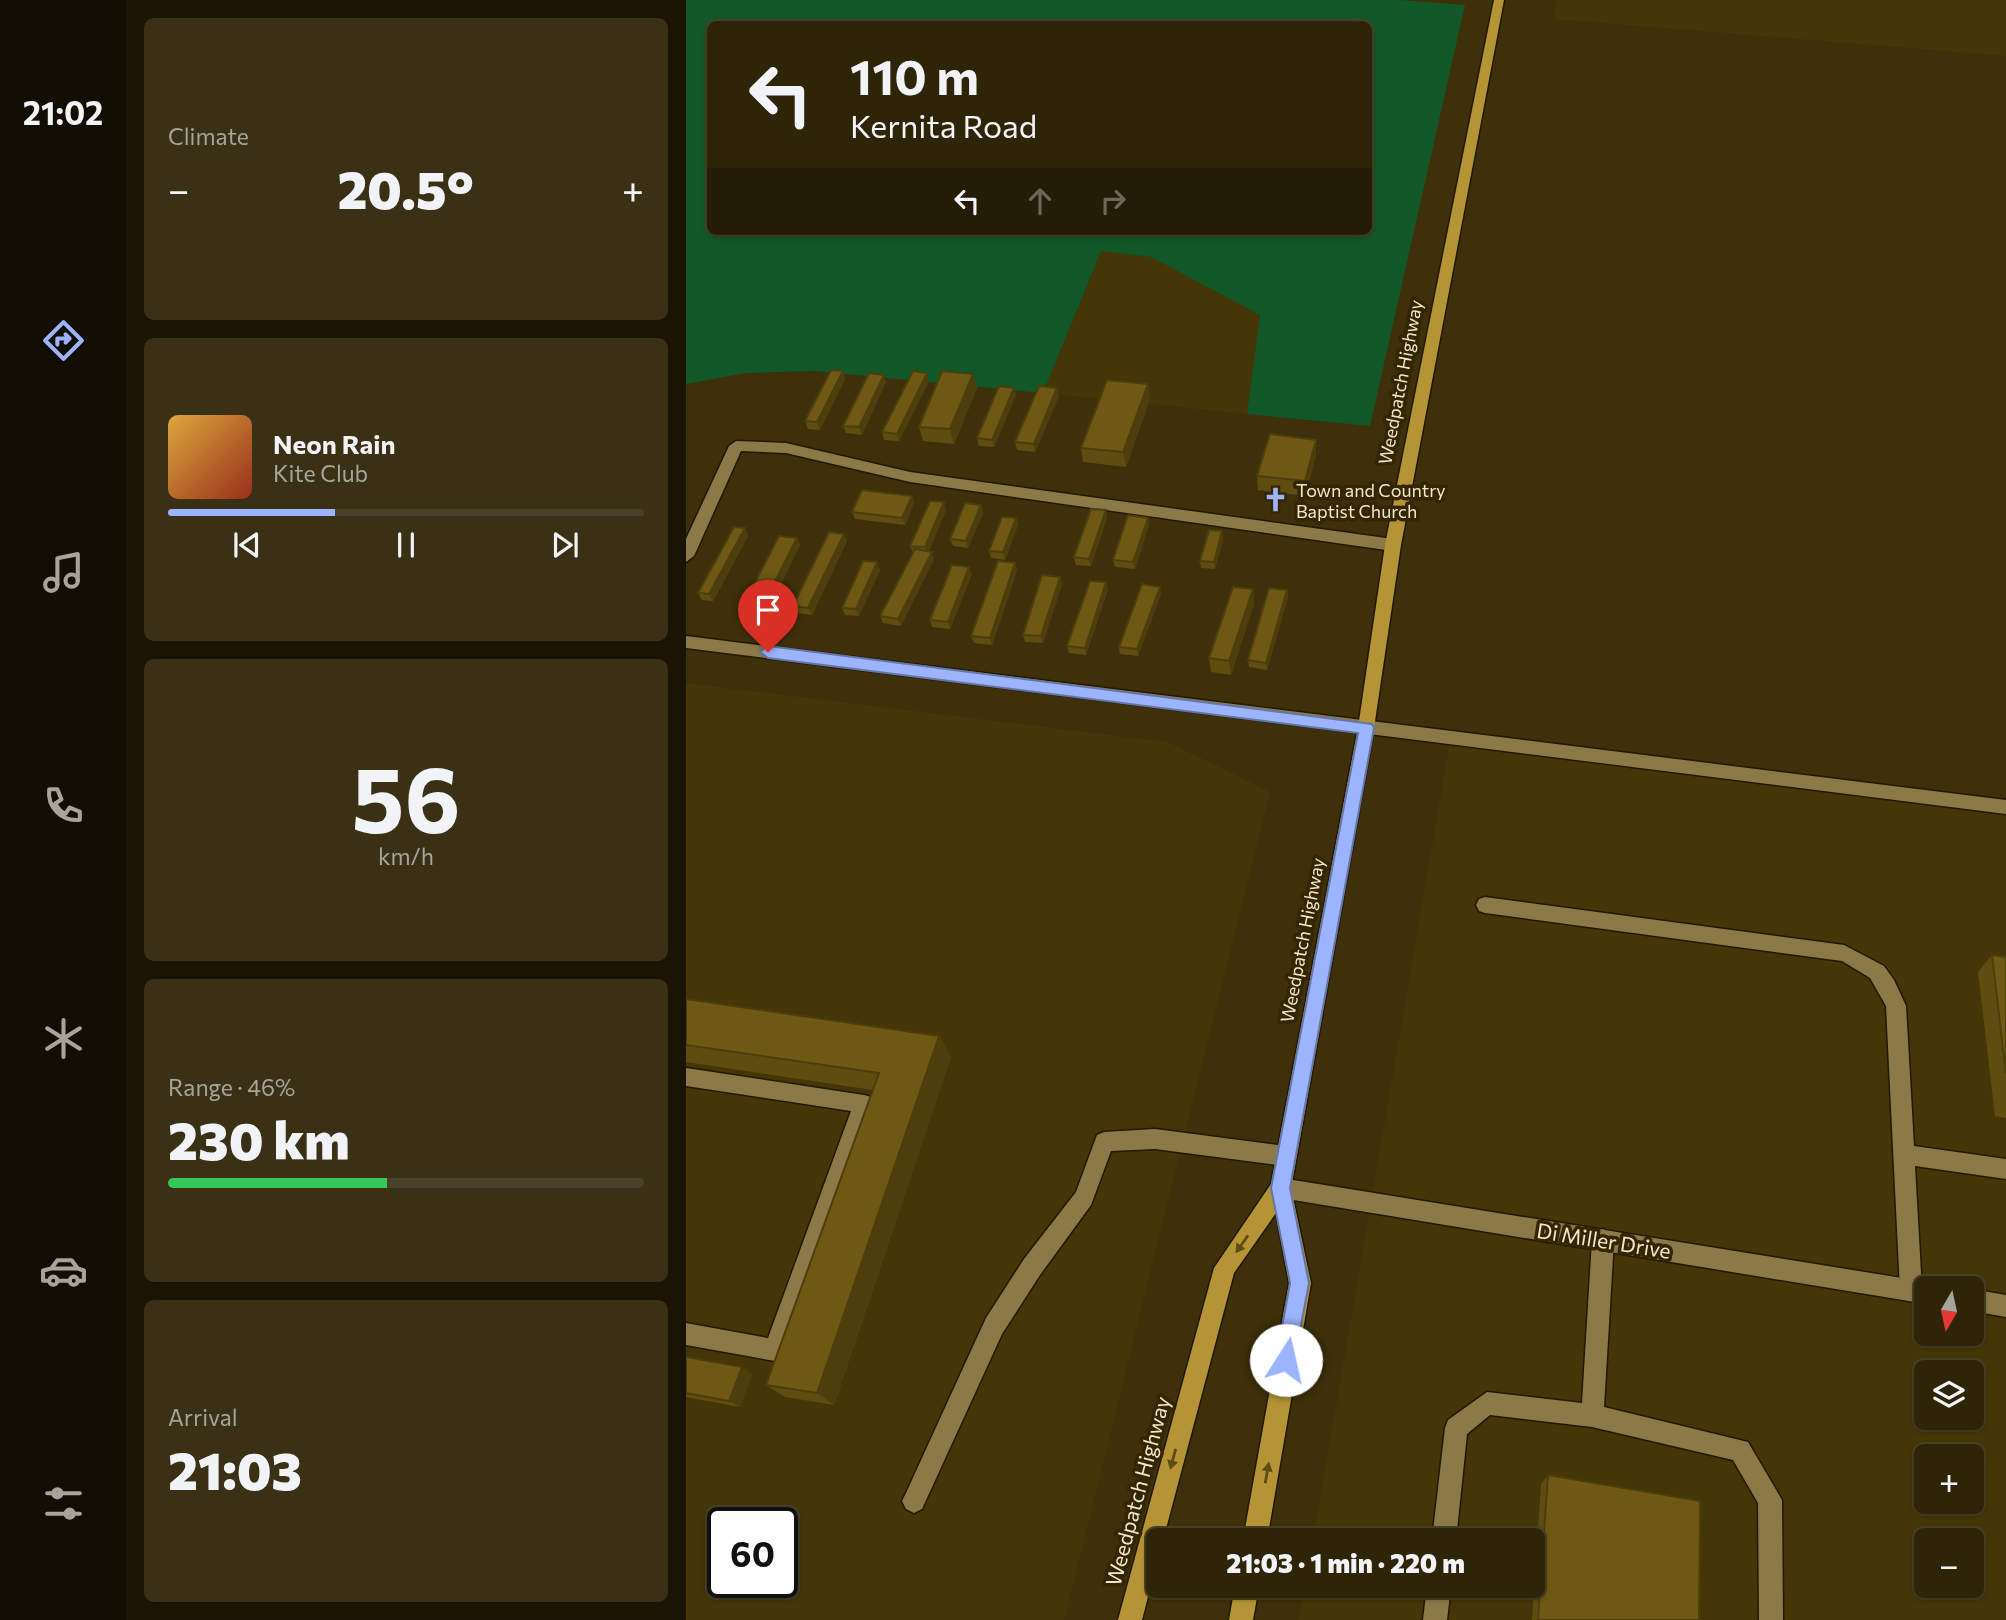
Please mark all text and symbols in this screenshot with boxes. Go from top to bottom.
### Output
text: 110 m [850,45,979,105]
icon: left [735,49,826,140]
text: 21:02 [23,92,103,132]
text: Kernita Road [850,105,1037,145]
text: Climate [168,122,249,150]
text: 20.5° [337,156,474,220]
text: − [168,165,190,212]
text: + [622,165,644,212]
icon: left [948,182,986,220]
icon: ahead [1021,182,1059,220]
icon: right [1094,182,1132,220]
street label: Weedpatch Highway [1373,298,1427,466]
icon: directions [39,316,88,365]
text: Neon Rain [273,428,396,459]
text: Kite Club [273,459,368,487]
place label: Town and Country Baptist Church [1296,479,1446,522]
church icon: Town and Country Baptist Church [1262,486,1290,514]
icon: previous [228,526,266,564]
icon: pause [387,526,425,564]
icon: next [546,526,584,564]
icon: music [39,548,88,597]
pin [738,580,798,652]
icon: arrive [749,591,787,629]
text: 56 [351,740,461,852]
icon: phone [39,781,88,830]
text: km/h [378,842,434,870]
street label: Weedpatch Highway [1275,856,1329,1024]
icon: climate [39,1014,88,1063]
text: Range · 46% [168,1073,295,1101]
text: 230 km [168,1107,350,1171]
street label: Di Miller Drive [1535,1217,1673,1263]
one-way arrow [1236,1234,1249,1253]
icon: car [39,1246,88,1295]
north arrow [1914,1276,1984,1346]
map controls [1914,1276,1984,1598]
position arrow [1249,1323,1323,1397]
button: layers [1914,1360,1984,1430]
street label: Weedpatch Highway [1100,1393,1174,1588]
text: Arrival [168,1403,238,1431]
text: 21:03 [168,1437,302,1501]
button: + [1914,1444,1984,1514]
one-way arrow [1167,1448,1178,1470]
one-way arrow [1261,1462,1272,1484]
icon: filters [39,1479,88,1528]
speed limit sign: 60 [707,1507,798,1598]
button: − [1914,1528,1984,1598]
text: 21:03 · 1 min · 220 m [1226,1547,1465,1578]

